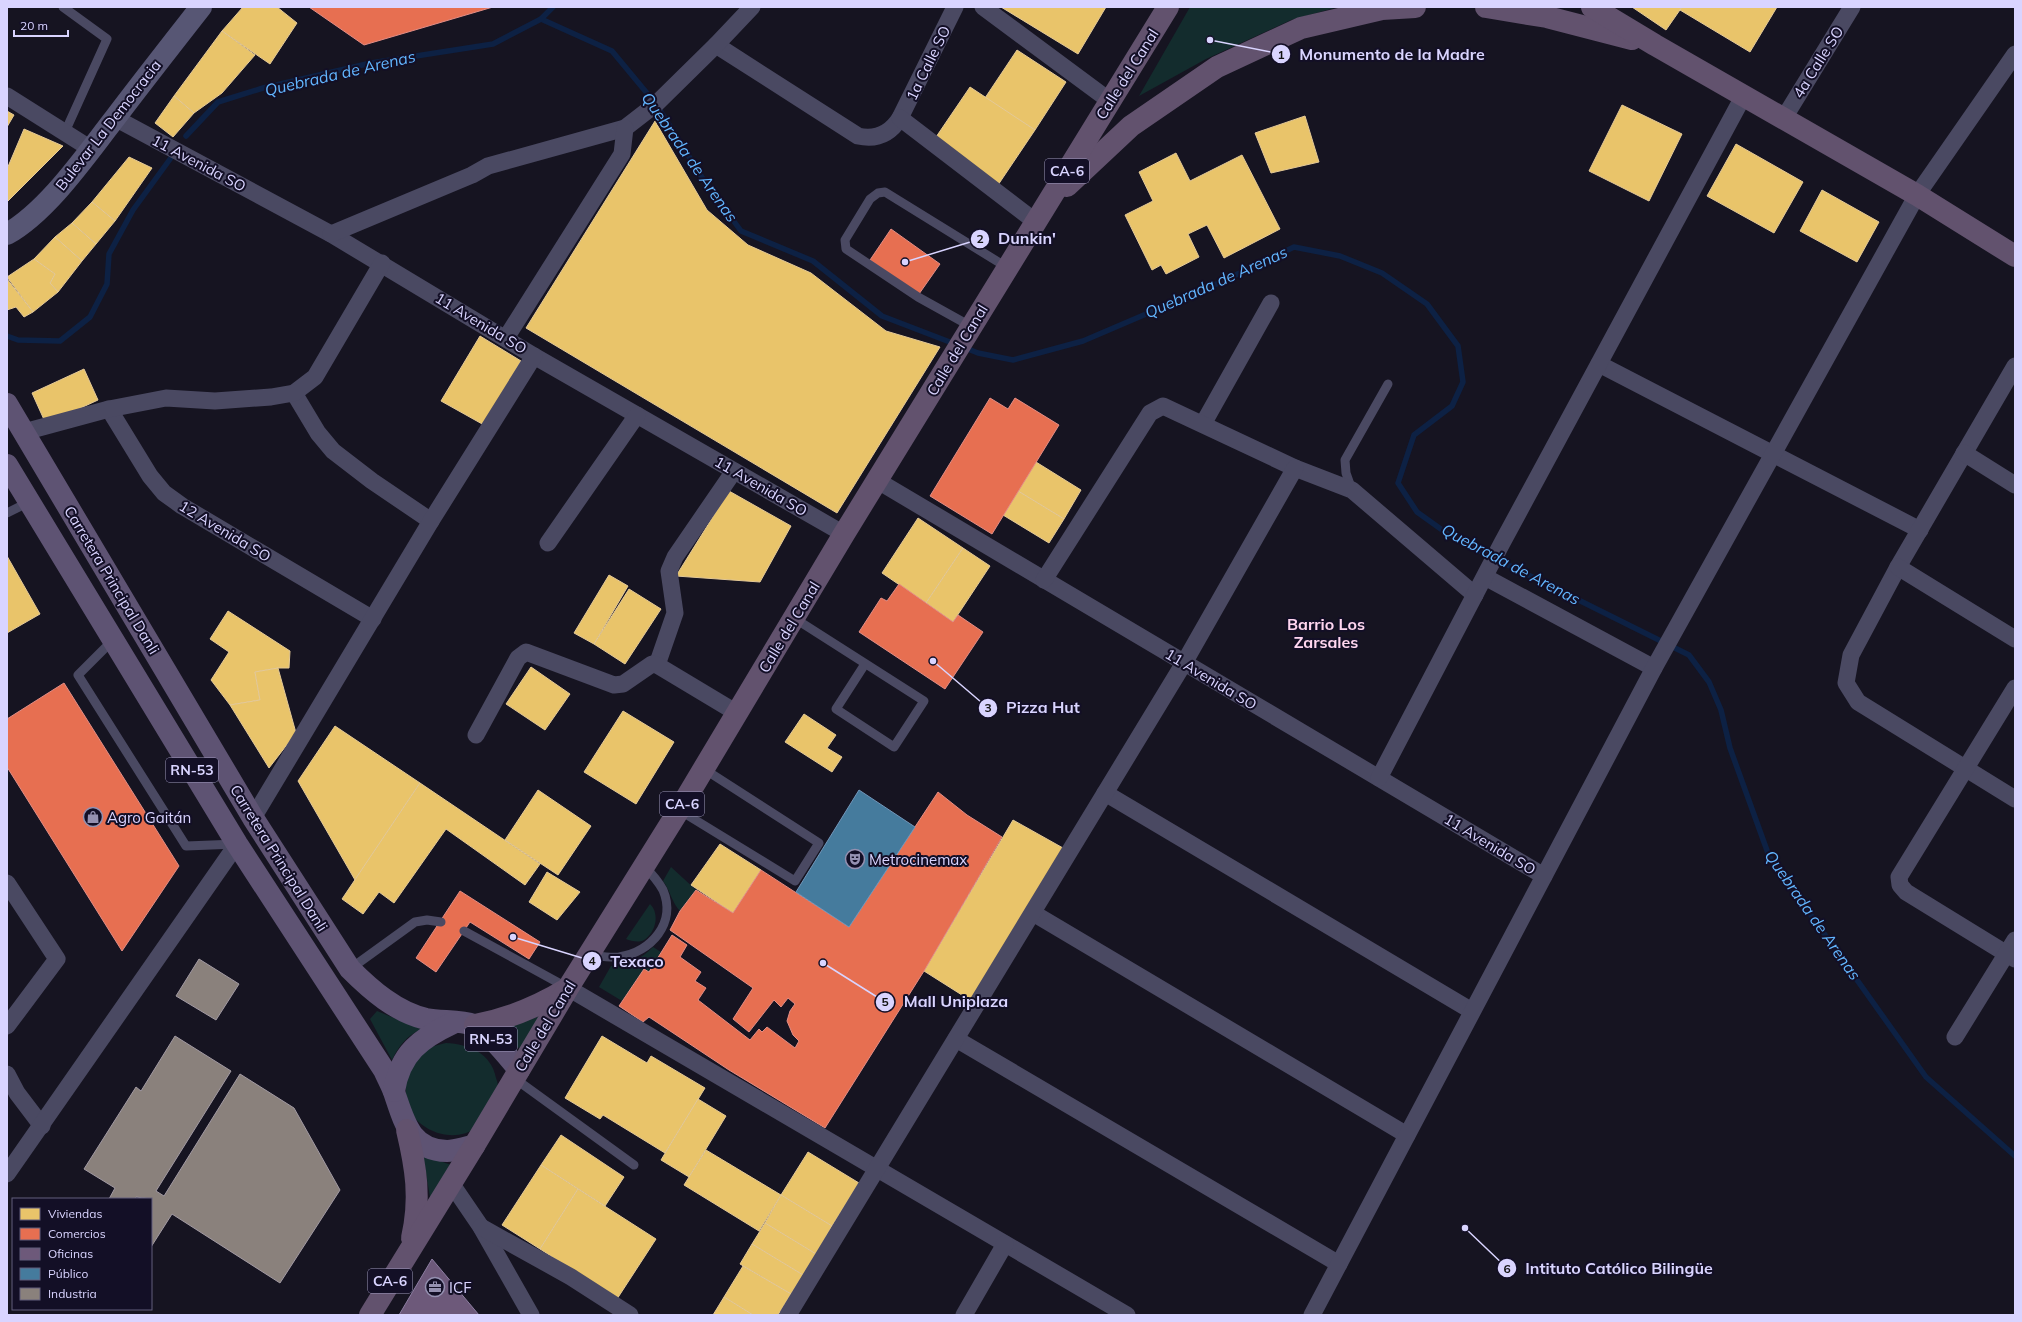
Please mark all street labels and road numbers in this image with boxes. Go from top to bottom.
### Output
street label: 1a Calle SO [902,22,954,104]
street label: 4a Calle SO [1788,23,1848,101]
street label: Calle del Canal [1092,25,1162,123]
street label: Bulevar La Democracia [51,56,165,194]
street label: 11 Avenida SO [149,130,249,196]
road number: CA-6 [1045,159,1089,183]
street label: 11 Avenida SO [432,288,530,358]
street label: Calle del Canal [922,301,992,399]
street label: 11 Avenida SO [711,452,811,520]
street label: 12 Avenida SO [176,496,274,566]
street label: Carretera Principal Danli [60,502,164,658]
street label: Calle del Canal [754,578,824,676]
street label: 11 Avenida SO [1162,644,1260,714]
road number: RN-53 [166,758,218,782]
street label: Carretera Principal Danli [226,781,332,935]
road number: CA-6 [660,792,704,816]
street label: 11 Avenida SO [1441,809,1539,879]
street label: Calle del Canal [510,977,580,1075]
road number: RN-53 [465,1027,517,1051]
road number: CA-6 [368,1269,412,1293]

